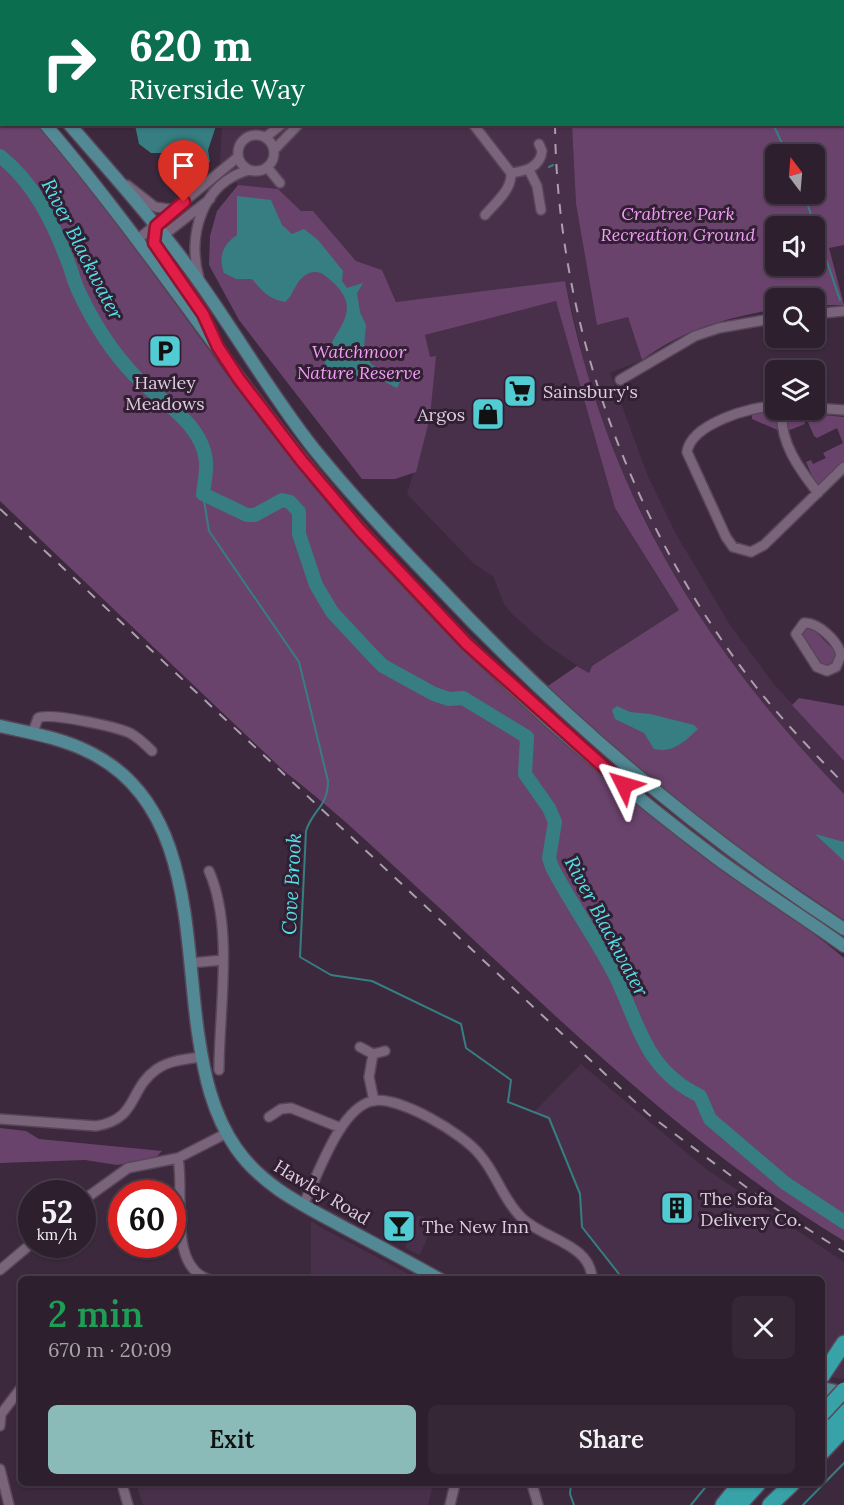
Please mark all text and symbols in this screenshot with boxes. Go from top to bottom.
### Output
text: 620 m [129,19,252,73]
icon: right [30,24,108,102]
text: Riverside Way [129,72,305,106]
pin [158,140,209,202]
north arrow [765,144,825,204]
map controls [765,144,825,420]
icon: arrive [167,149,200,182]
water label: River Blackwater [37,174,130,325]
park label: Crabtree Park Recreation Ground [601,202,755,246]
button: sound [765,216,825,276]
button: search [765,288,825,348]
parking icon: Hawley Meadows [147,333,183,369]
park label: Watchmoor Nature Reserve [297,340,421,384]
button: layers [765,360,825,420]
place label: Hawley Meadows [125,371,205,415]
supermarket icon: Sainsbury's [502,373,538,409]
place label: Sainsbury's [543,380,638,403]
shop icon: Argos [470,396,506,432]
place label: Argos [416,403,465,426]
position arrow [592,753,656,817]
water label: Cove Brook [276,832,306,936]
water label: River Blackwater [560,852,655,1001]
street label: Hawley Road [270,1154,374,1230]
speed limit sign: 60 [108,1180,186,1258]
place label: The Sofa Delivery Co. [700,1187,802,1231]
building icon: The Sofa Delivery Co. [659,1190,695,1226]
text: 52 [41,1193,73,1231]
bar icon: The New Inn [381,1208,417,1244]
place label: The New Inn [422,1215,529,1238]
text: km/h [37,1225,77,1244]
text: 2 min [48,1291,143,1337]
button: close [732,1296,795,1359]
text: 670 m · 20:09 [48,1337,172,1362]
button: Exit [48,1405,416,1474]
button: Share [428,1405,795,1474]

